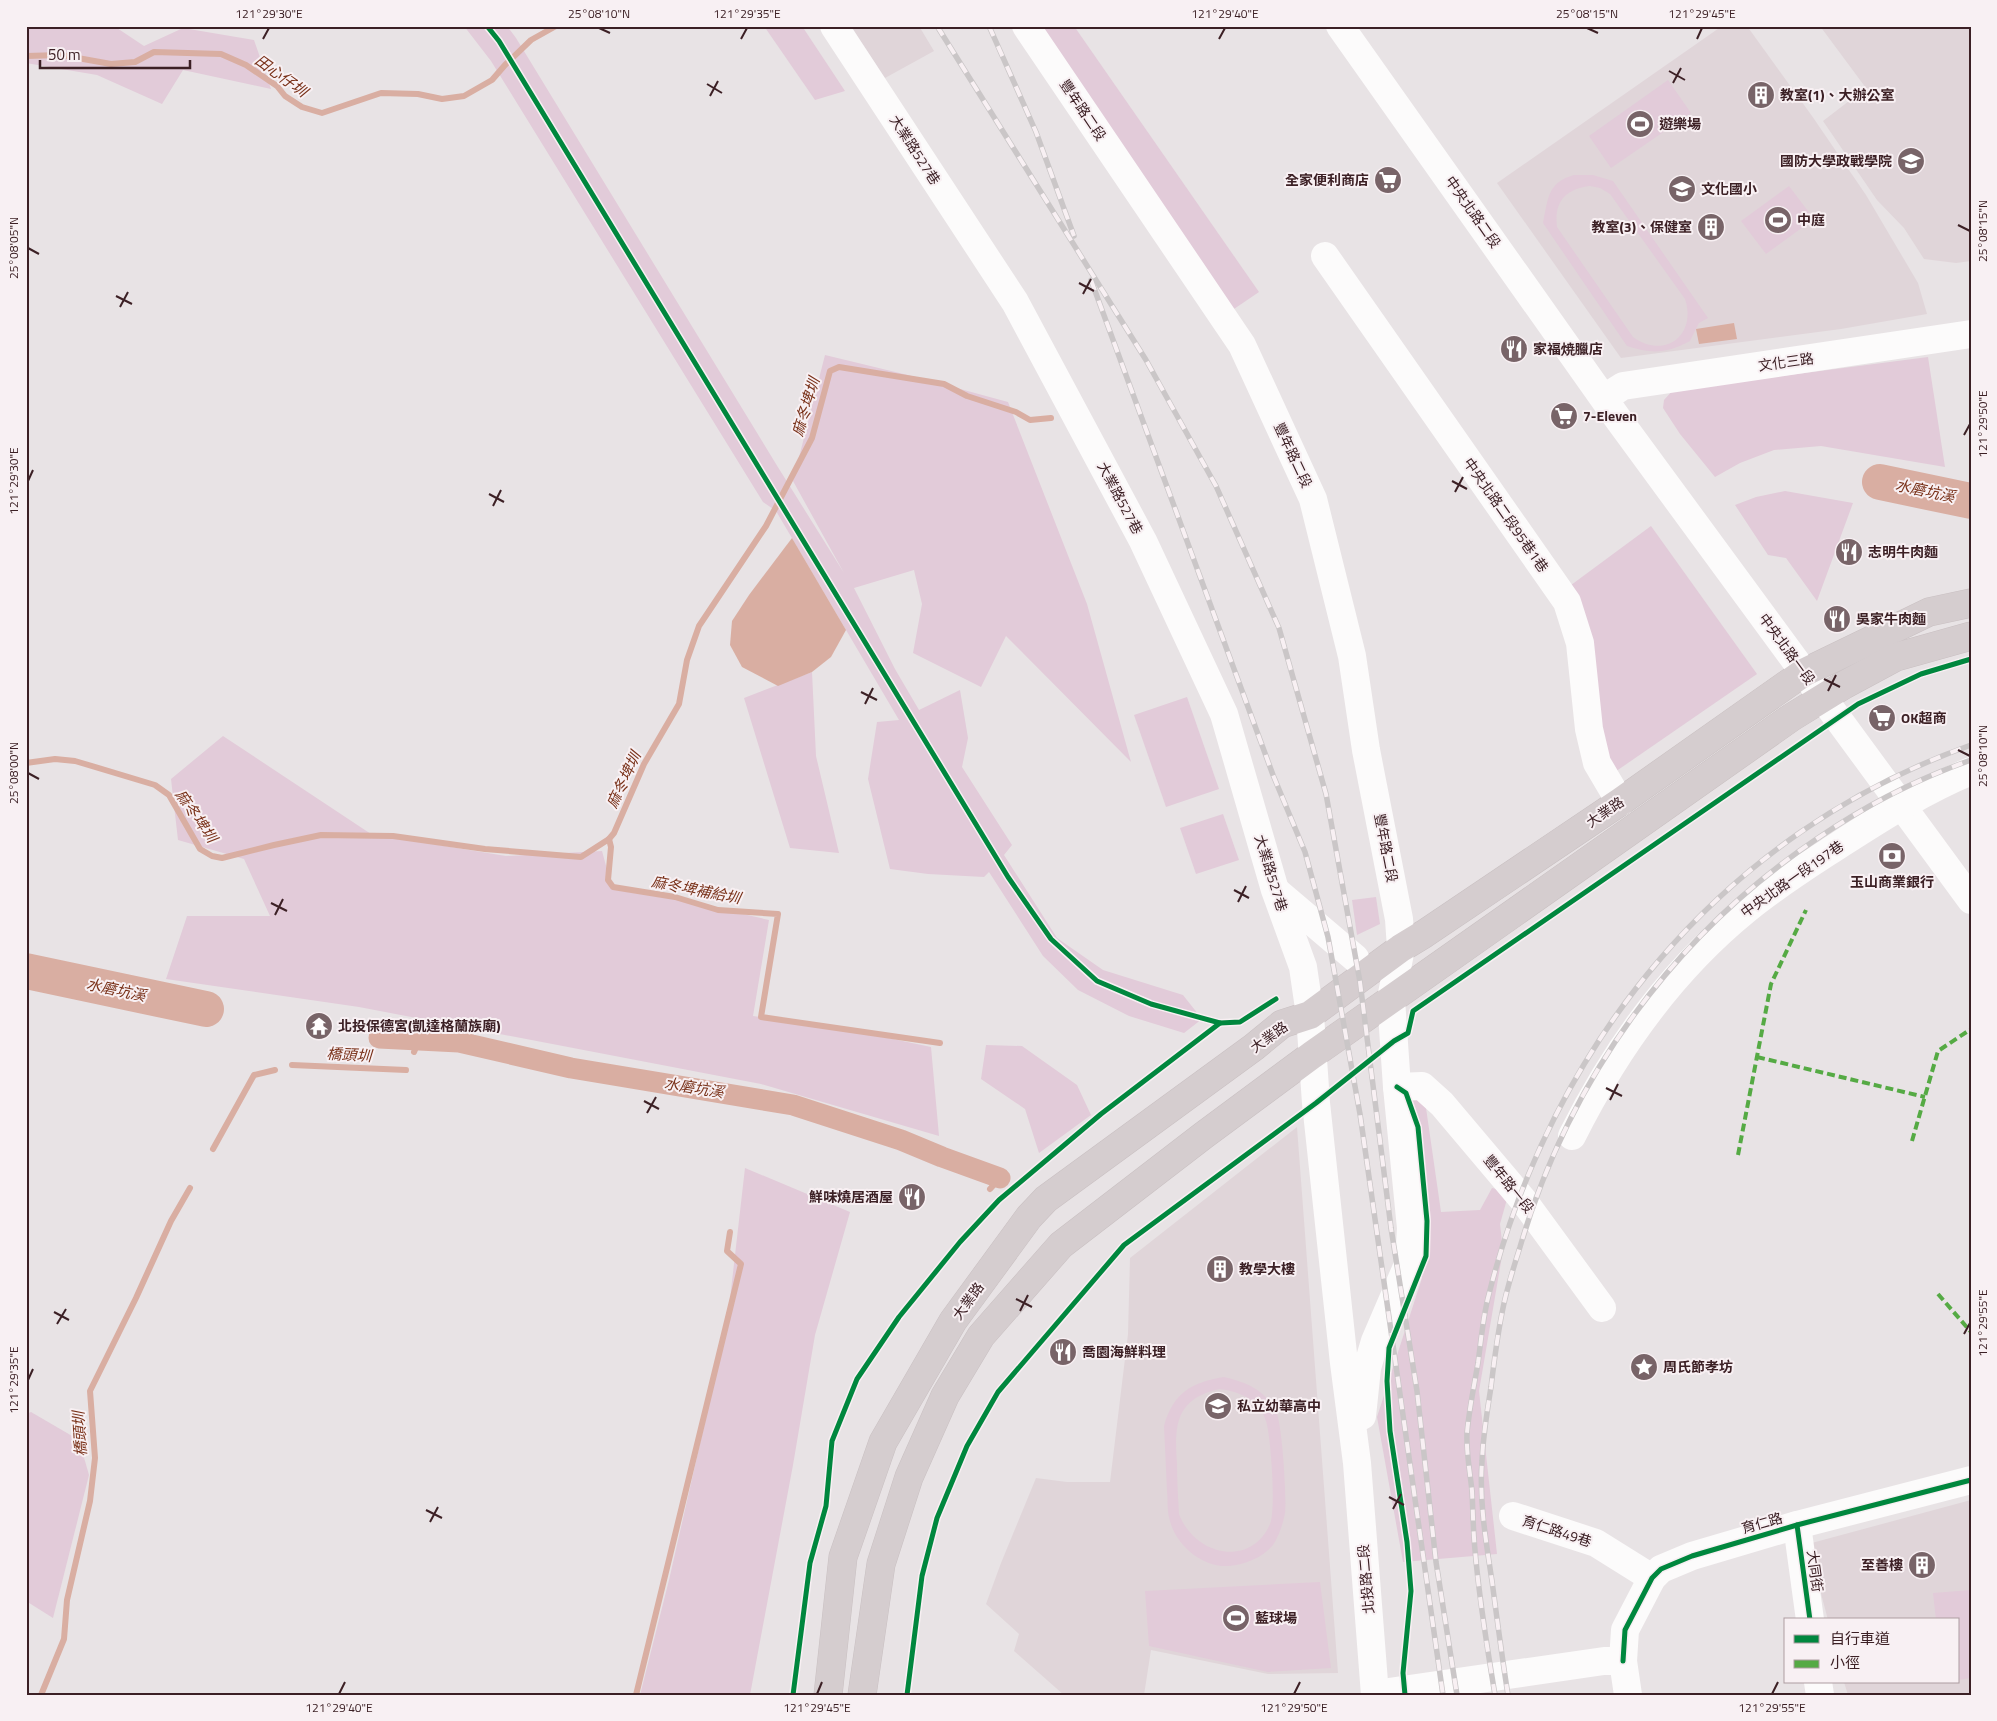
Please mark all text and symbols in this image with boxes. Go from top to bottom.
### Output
text: 121°29'30"E [235,4,303,23]
text: 25°08'10"N [568,4,630,23]
text: 121°29'35"E [713,4,781,23]
text: 121°29'40"E [1191,4,1259,23]
text: 25°08'15"N [1556,4,1618,23]
text: 121°29'45"E [1668,4,1736,23]
scale bar [40,38,190,70]
text: 50 m [48,43,81,66]
water label: 田心仔圳 [250,49,314,104]
street label: 豐年路二段 [1055,75,1112,145]
building icon: 教室(1)、大辦公室 [1746,80,1776,110]
place label: 教室(1)、大辦公室 [1780,84,1894,105]
sports icon: 遊樂場 [1625,109,1655,139]
street label: 大業路527巷 [885,111,946,189]
place label: 遊樂場 [1659,113,1701,134]
school or university icon: 國防大學政戰學院 [1896,146,1926,176]
place label: 國防大學政戰學院 [1780,150,1892,171]
supermarket icon: 全家便利商店 [1373,165,1403,195]
place label: 全家便利商店 [1285,169,1369,190]
street label: 中央北路二段 [1441,171,1506,252]
school or university icon: 文化國小 [1667,174,1697,204]
place label: 文化國小 [1701,178,1757,199]
text: 25°08'15"N [1973,200,1992,262]
sports icon: 中庭 [1763,205,1793,235]
place label: 中庭 [1797,209,1825,230]
building icon: 教室(3)、保健室 [1696,212,1726,242]
place label: 教室(3)、保健室 [1592,216,1692,237]
text: 25°08'05"N [4,217,23,279]
restaurant icon: 家福焼臘店 [1499,334,1529,364]
place label: 家福焼臘店 [1533,338,1603,359]
street label: 文化三路 [1757,347,1815,376]
water label: 麻冬埤圳 [786,373,826,439]
text: 121°29'50"E [1973,390,1992,458]
supermarket icon: 7-Eleven [1549,401,1579,431]
place label: 7-Eleven [1583,405,1637,426]
street label: 豐年路二段 [1269,419,1318,491]
text: 121°29'30"E [4,447,23,515]
street label: 中央北路二段95巷1巷 [1459,453,1554,576]
street label: 大業路527巷 [1093,458,1148,538]
water label: 水磨坑溪 [1893,473,1959,508]
restaurant icon: 志明牛肉麵 [1834,537,1864,567]
place label: 志明牛肉麵 [1868,541,1938,562]
restaurant icon: 吳家牛肉麵 [1822,604,1852,634]
place label: 吳家牛肉麵 [1856,608,1926,629]
street label: 中央北路一段 [1754,609,1821,689]
supermarket icon: OK超商 [1867,703,1897,733]
place label: OK超商 [1901,707,1946,728]
text: 25°08'10"N [1973,725,1992,787]
text: 25°08'00"N [4,742,23,804]
water label: 麻冬埤圳 [600,746,647,812]
water label: 麻冬埤圳 [170,785,224,849]
street label: 大業路 [1581,791,1628,832]
street label: 豐年路二段 [1370,812,1403,884]
street label: 大業路527巷 [1250,832,1293,914]
street label: 中央北路一段197巷 [1736,835,1848,922]
bank icon: 玉山商業銀行 [1877,841,1907,871]
water label: 麻冬埤補給圳 [650,870,744,910]
place label: 玉山商業銀行 [1850,871,1934,892]
water label: 水磨坑溪 [84,972,150,1007]
temple icon: 北投保德宮(凱達格蘭族廟) [304,1011,334,1041]
place label: 北投保德宮(凱達格蘭族廟) [338,1015,501,1036]
street label: 大業路 [1245,1016,1292,1057]
water label: 橋頭圳 [326,1042,374,1067]
water label: 水磨坑溪 [663,1071,727,1104]
street label: 豐年路一段 [1479,1150,1540,1217]
restaurant icon: 鮮味燒居酒屋 [897,1182,927,1212]
place label: 鮮味燒居酒屋 [809,1186,893,1207]
building icon: 教學大樓 [1205,1254,1235,1284]
place label: 教學大樓 [1239,1258,1295,1279]
street label: 大業路 [947,1278,988,1324]
text: 121°29'55"E [1973,1289,1992,1357]
restaurant icon: 喬園海鮮料理 [1048,1337,1078,1367]
place label: 喬園海鮮料理 [1082,1341,1166,1362]
text: 121°29'35"E [4,1346,23,1414]
place icon: 周氏節孝坊 [1629,1352,1659,1382]
place label: 周氏節孝坊 [1663,1356,1733,1377]
school or university icon: 私立幼華高中 [1203,1391,1233,1421]
place label: 私立幼華高中 [1237,1395,1321,1416]
water label: 橋頭圳 [67,1409,92,1457]
street label: 育仁路 [1739,1507,1785,1538]
street label: 育仁路49巷 [1520,1509,1594,1552]
street label: 北投路二段 [1352,1543,1379,1615]
street label: 大同街 [1802,1549,1829,1593]
building icon: 至善樓 [1907,1550,1937,1580]
place label: 至善樓 [1861,1554,1903,1575]
sports icon: 藍球場 [1221,1603,1251,1633]
place label: 藍球場 [1255,1607,1297,1628]
legend [1784,1618,1960,1684]
text: 自行車道 [1830,1627,1890,1650]
text: 小徑 [1830,1651,1860,1674]
text: 121°29'40"E [305,1698,373,1717]
text: 121°29'45"E [783,1698,851,1717]
text: 121°29'50"E [1260,1698,1328,1717]
text: 121°29'55"E [1738,1698,1806,1717]

